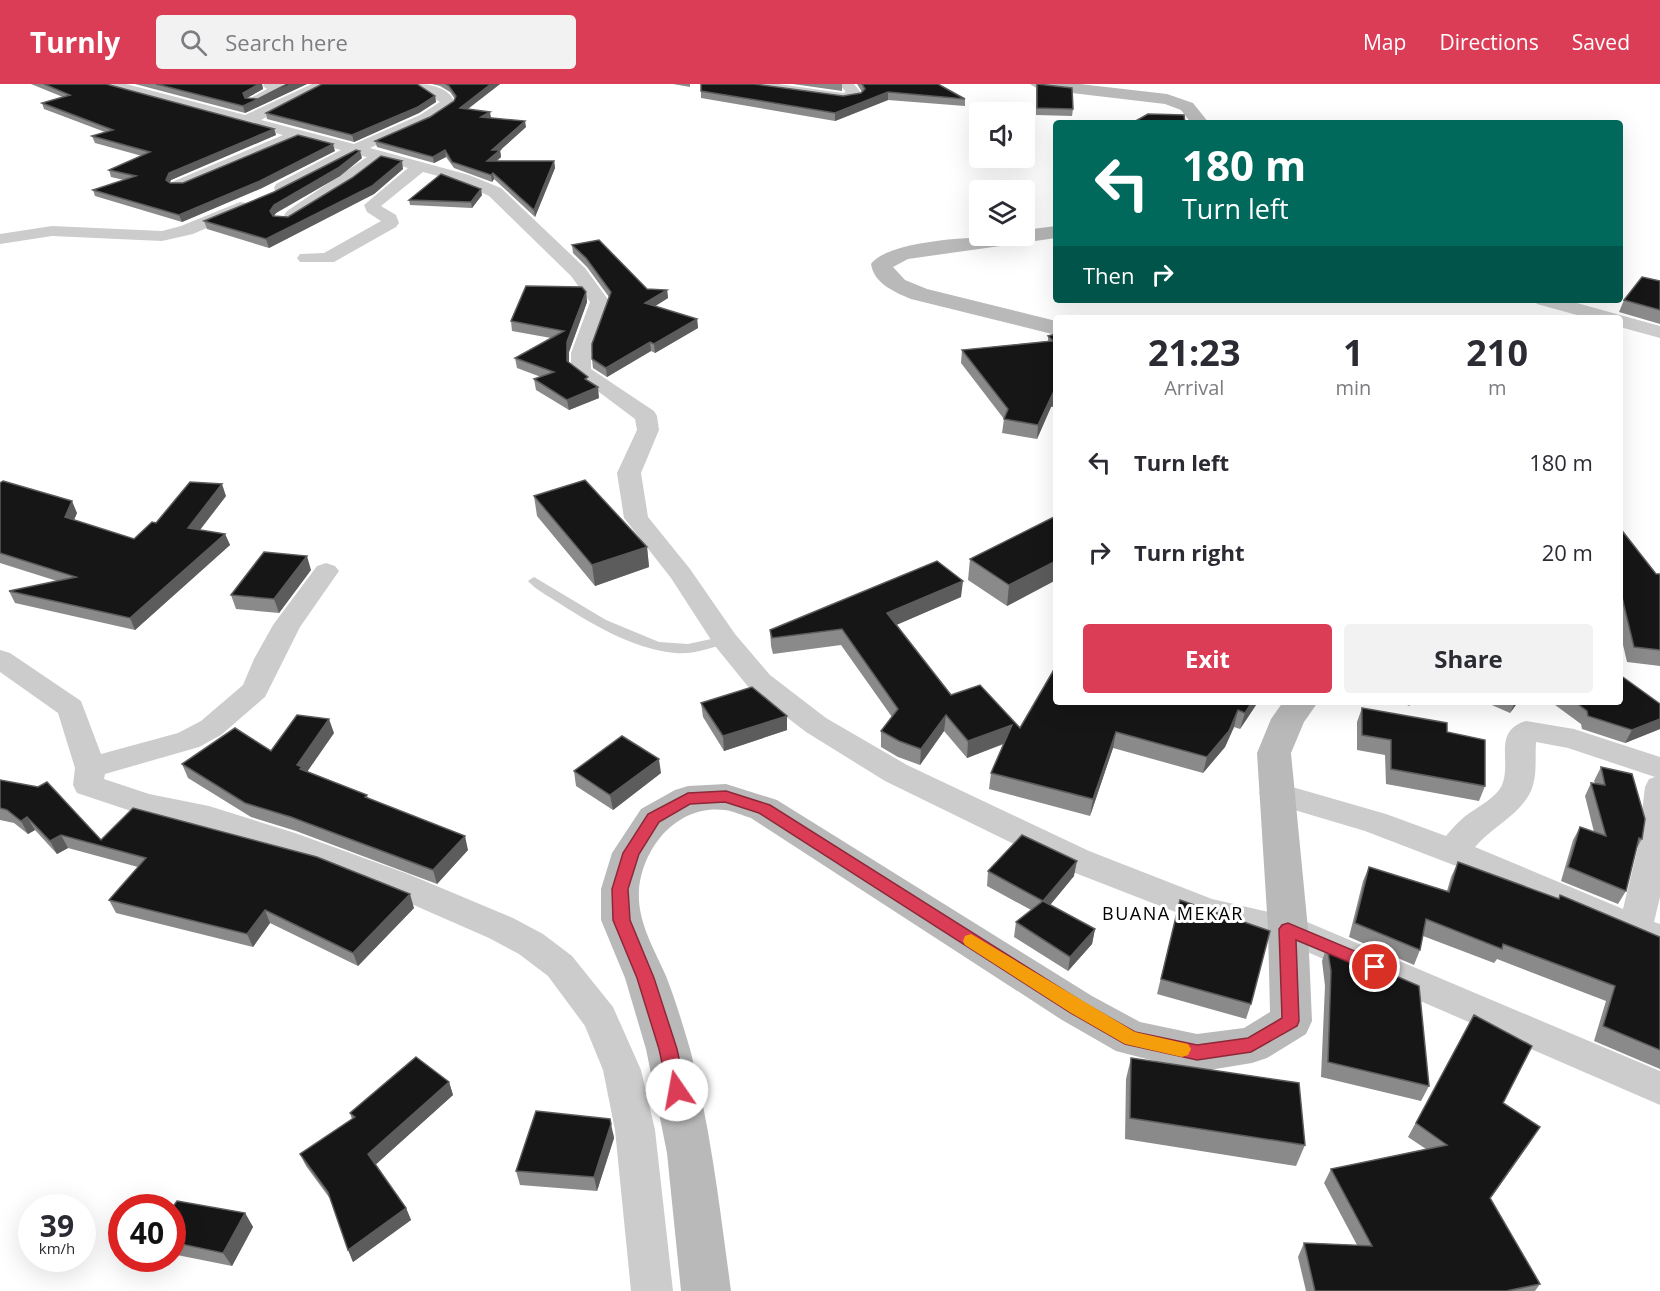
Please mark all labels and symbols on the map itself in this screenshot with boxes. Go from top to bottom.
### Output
district label: BUANA MEKAR [1102,901,1244,925]
pin [1349,941,1400,992]
position arrow [645,1058,709,1122]
speed limit sign: 40 [108,1194,186,1272]

